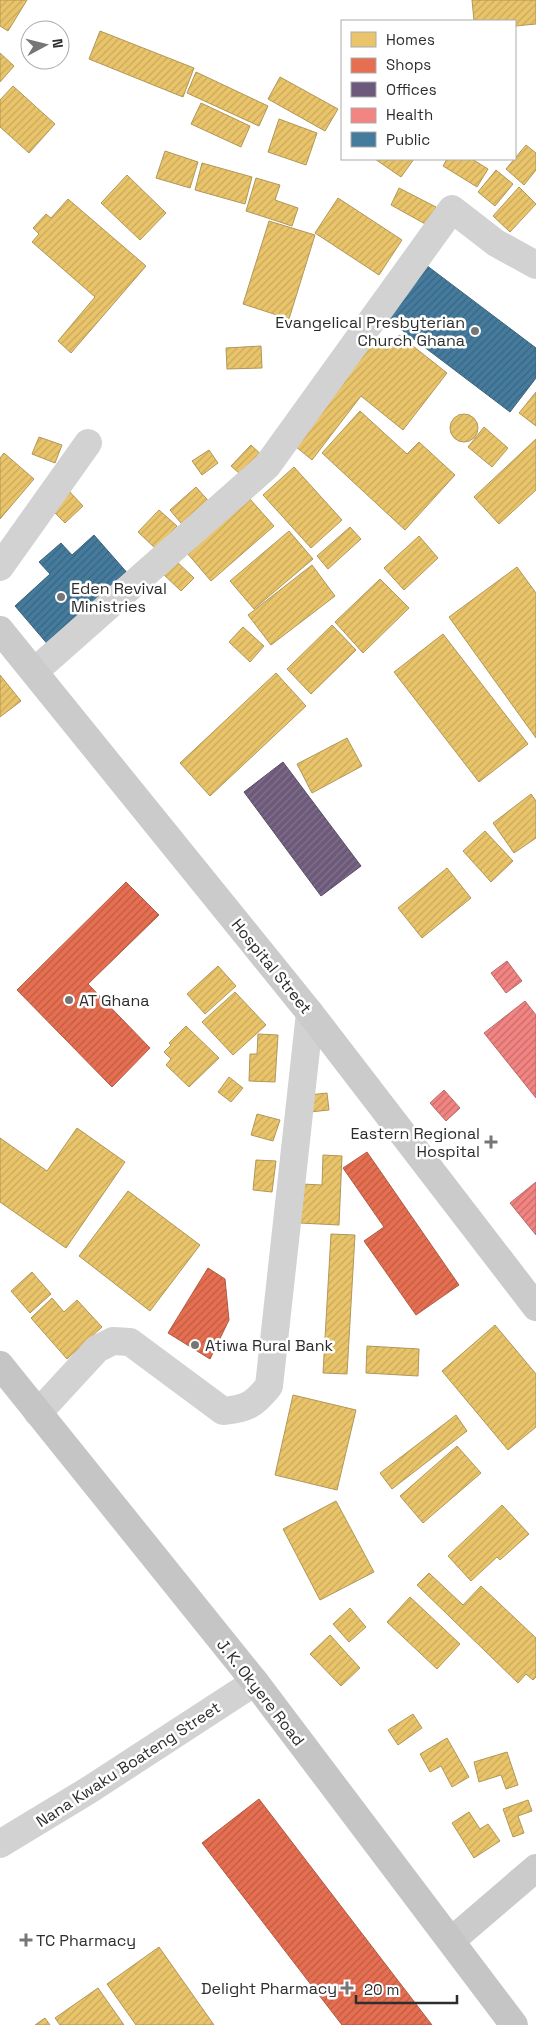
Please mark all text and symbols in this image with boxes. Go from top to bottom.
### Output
north arrow [20,20,70,70]
legend [341,20,516,160]
text: Homes [386,30,435,49]
text: N [48,38,67,49]
text: Shops [386,55,431,74]
text: Offices [386,80,437,99]
text: Health [386,105,433,124]
text: Public [386,130,430,149]
place label: Evangelical Presbyterian Church Ghana [275,312,465,351]
marker: Evangelical Presbyterian Church Ghana [469,325,481,337]
place label: Eden Revival Ministries [71,578,167,617]
marker: Eden Revival Ministries [55,591,67,603]
street label: Hospital Street [227,914,316,1018]
place label: AT Ghana [79,990,150,1011]
marker: AT Ghana [63,994,75,1006]
place label: Eastern Regional Hospital [351,1123,480,1162]
marker: Eastern Regional Hospital [484,1135,498,1149]
place label: Atiwa Rural Bank [205,1335,334,1356]
marker: Atiwa Rural Bank [189,1339,201,1351]
street label: J. K. Okyere Road [212,1634,309,1750]
street label: Nana Kwaku Boateng Street [32,1697,224,1832]
place label: TC Pharmacy [36,1930,136,1951]
marker: TC Pharmacy [20,1934,32,1946]
scale bar [356,1972,457,2004]
place label: Delight Pharmacy [201,1978,337,1999]
text: 20 m [364,1980,399,1999]
marker: Delight Pharmacy [341,1982,353,1994]

